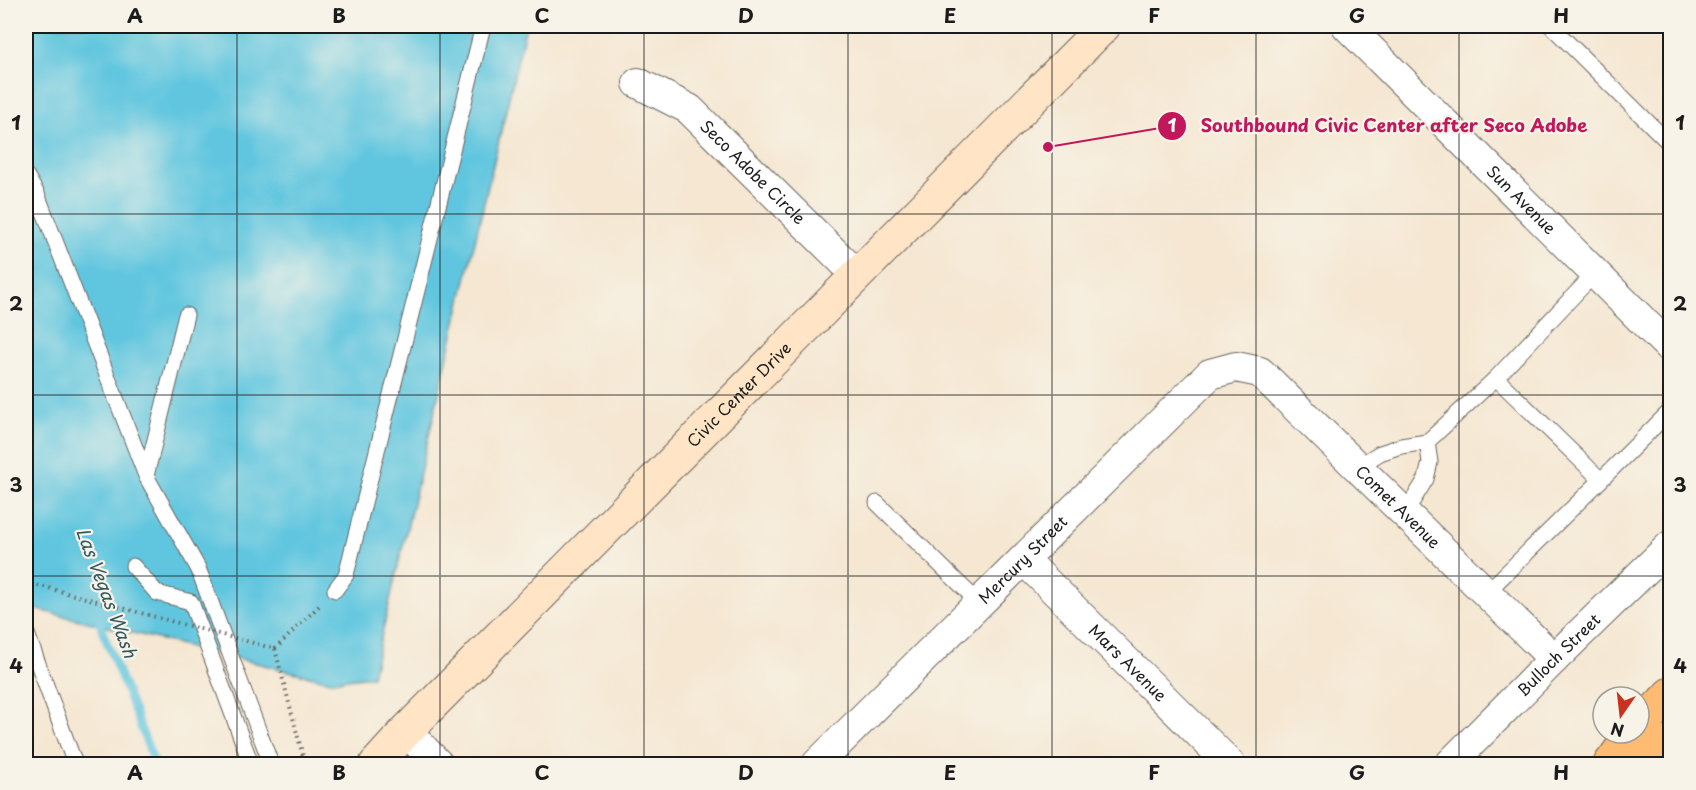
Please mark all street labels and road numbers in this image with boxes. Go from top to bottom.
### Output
street label: Seco Adobe Circle [695,114,812,229]
street label: Sun Avenue [1482,159,1562,239]
street label: Civic Center Drive [681,336,796,452]
street label: Comet Avenue [1351,459,1447,553]
street label: Mercury Street [972,509,1072,609]
street label: Bulloch Street [1511,607,1606,701]
street label: Mars Avenue [1084,618,1173,706]

